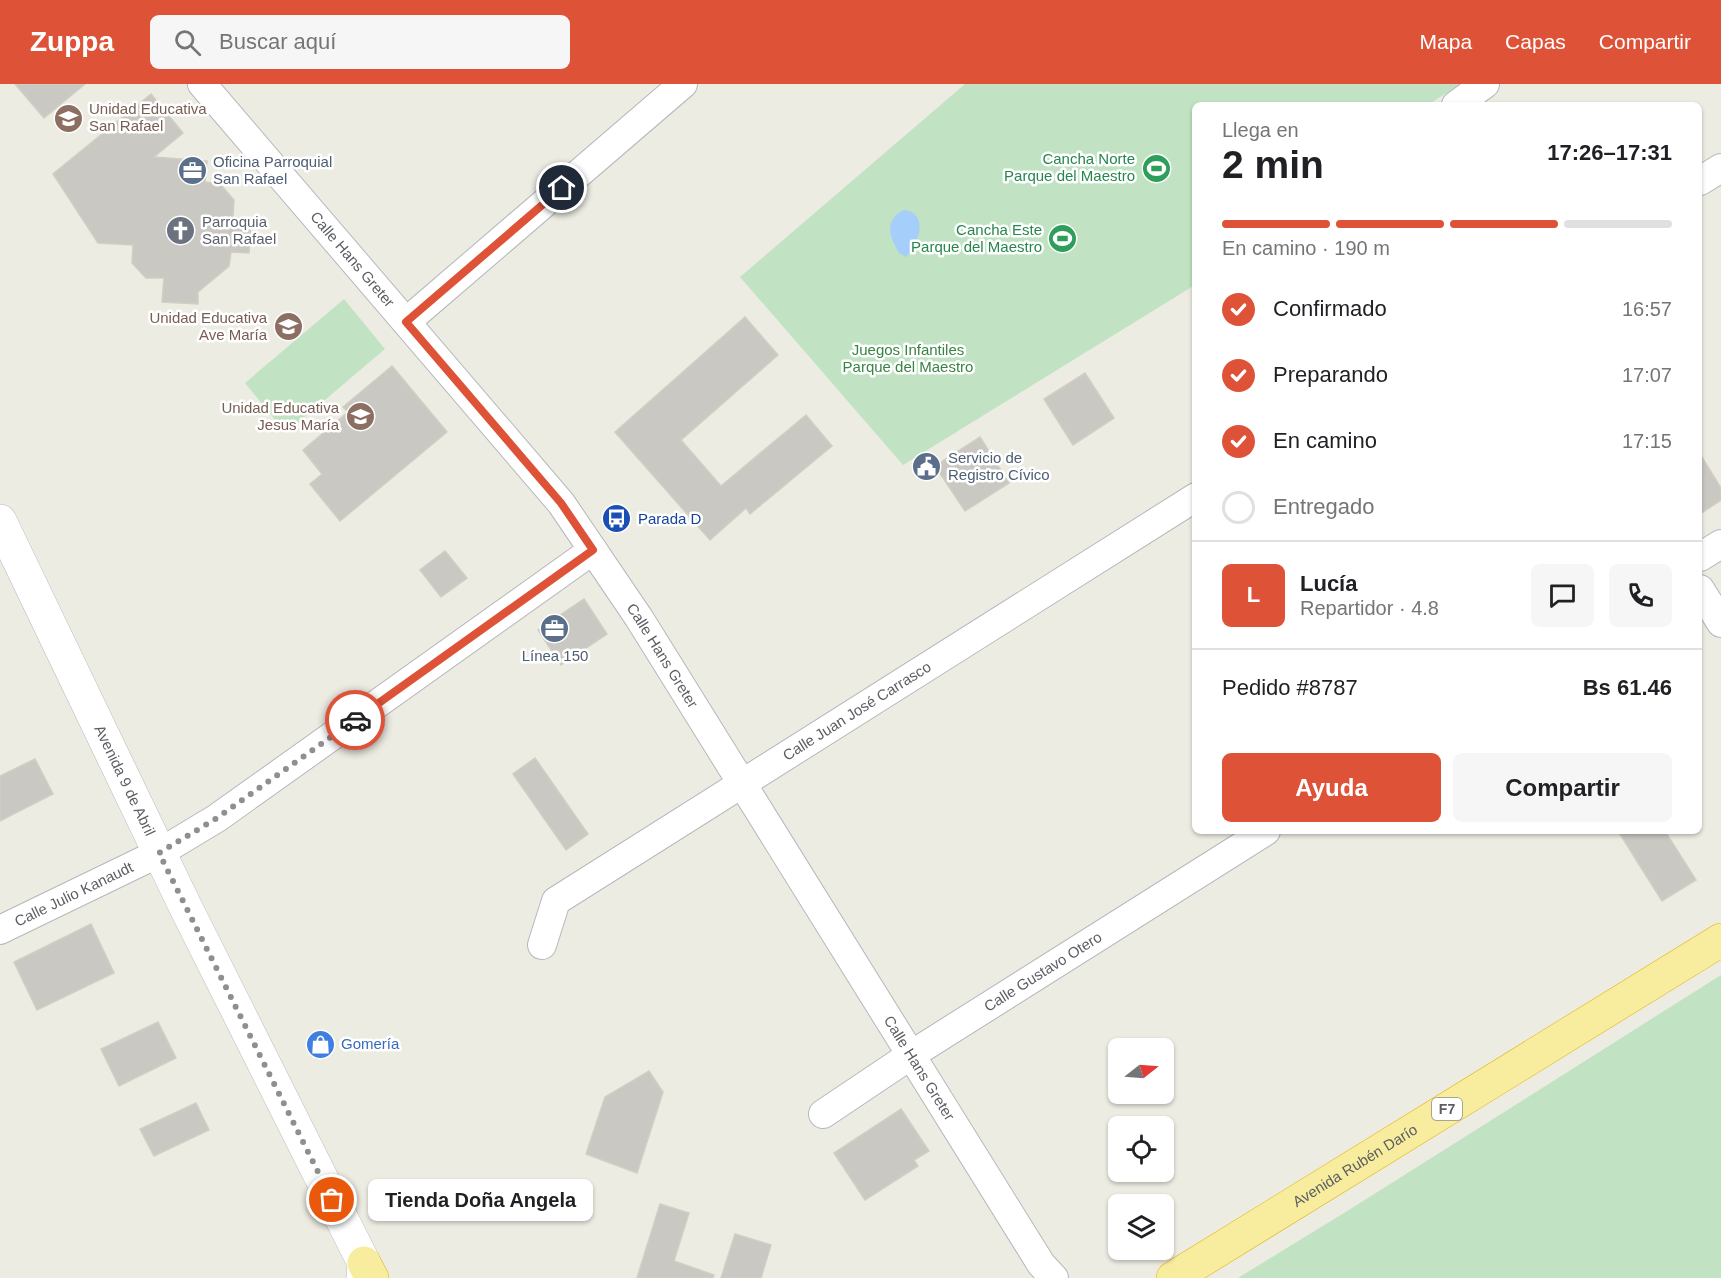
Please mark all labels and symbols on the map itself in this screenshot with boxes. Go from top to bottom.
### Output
place label: Unidad Educativa San Rafael [89,100,207,134]
school or university icon: Unidad Educativa San Rafael [52,102,84,134]
place label: Cancha Norte Parque del Maestro [1004,150,1135,184]
sports icon: Cancha Norte Parque del Maestro [1140,152,1172,184]
place label: Oficina Parroquial San Rafael [213,153,332,187]
office icon: Oficina Parroquial San Rafael [176,155,208,187]
pin [536,162,587,213]
street label: Calle Hans Greter [307,208,398,310]
place label: Parroquia San Rafael [202,213,276,247]
church icon: Parroquia San Rafael [165,215,197,247]
place label: Cancha Este Parque del Maestro [911,221,1042,255]
sports icon: Cancha Este Parque del Maestro [1047,223,1079,255]
place label: Unidad Educativa Ave María [149,309,268,343]
school or university icon: Unidad Educativa Ave María [272,311,304,343]
park label: Juegos Infantiles Parque del Maestro [843,341,973,375]
place label: Unidad Educativa Jesus María [221,399,340,433]
school or university icon: Unidad Educativa Jesus María [344,401,376,433]
place label: Servicio de Registro Cívico [948,449,1050,483]
public building icon: Servicio de Registro Cívico [911,451,943,483]
bus stop icon: Parada D [601,503,633,535]
place label: Parada D [638,510,702,527]
street label: Calle Hans Greter [624,600,702,711]
office icon: Línea 150 [539,613,571,645]
place label: Línea 150 [522,647,588,664]
street label: Calle Juan José Carrasco [779,658,934,764]
courier [325,690,385,750]
street label: Avenida 9 de Abril [91,722,159,838]
street label: Calle Julio Kanaudt [12,858,136,930]
street label: Calle Gustavo Otero [981,928,1105,1015]
street label: Calle Hans Greter [881,1012,959,1123]
shop icon: Gomería [304,1028,336,1060]
place label: Gomería [341,1035,400,1052]
north arrow [1108,1038,1174,1104]
road number: F7 [1432,1098,1462,1120]
street label: Avenida Rubén Darío [1289,1120,1420,1210]
pin [306,1174,357,1225]
callout: Tienda Doña Angela [368,1179,593,1221]

